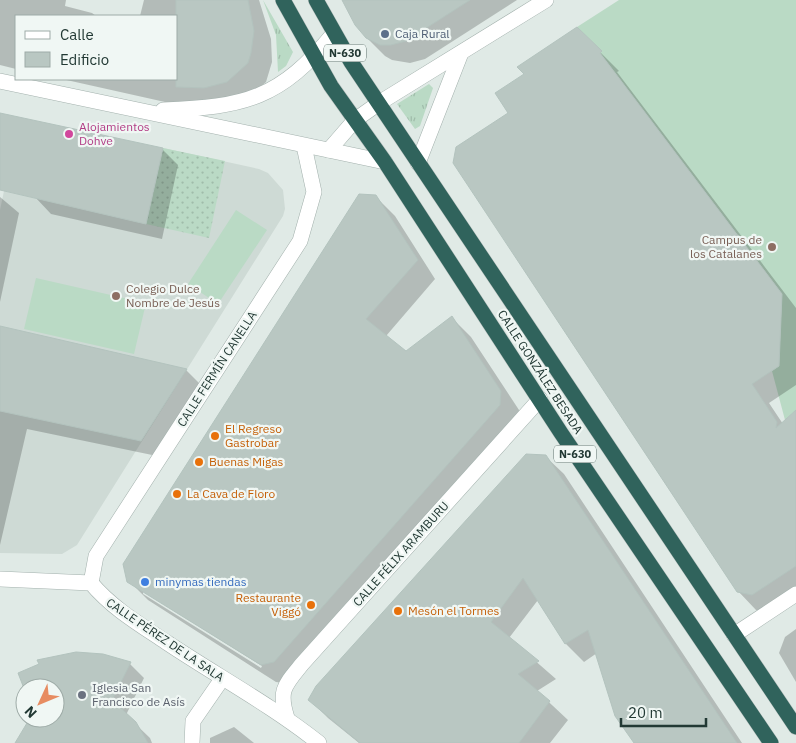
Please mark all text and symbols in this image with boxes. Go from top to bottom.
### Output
legend [15,15,178,80]
text: Calle [60,25,94,44]
place label: Caja Rural [395,26,450,41]
marker: Caja Rural [379,28,391,40]
road number: N-630 [324,44,366,62]
text: Edificio [60,50,109,69]
place label: Alojamientos Dohve [79,119,150,148]
marker: Alojamientos Dohve [63,128,75,140]
place label: Campus de los Catalanes [690,232,762,261]
marker: Campus de los Catalanes [766,241,778,253]
place label: Colegio Dulce Nombre de Jesús [126,281,220,310]
marker: Colegio Dulce Nombre de Jesús [110,290,122,302]
street label: CALLE GONZÁLEZ BESADA [495,307,586,437]
street label: CALLE FERMÍN CANELLA [174,308,260,429]
place label: El Regreso Gastrobar [225,421,282,450]
marker: El Regreso Gastrobar [209,430,221,442]
road number: N-630 [554,446,596,462]
place label: Buenas Migas [209,454,284,469]
marker: Buenas Migas [193,456,205,468]
place label: La Cava de Floro [187,486,275,501]
marker: La Cava de Floro [171,488,183,500]
street label: CALLE FÉLIX ARAMBURU [350,498,452,609]
place label: minymas tiendas [155,574,247,589]
marker: minymas tiendas [139,576,151,588]
place label: Restaurante Viggó [235,590,301,619]
street label: CALLE PÉREZ DE LA SALA [103,595,227,685]
marker: Restaurante Viggó [305,599,317,611]
place label: Mesón el Tormes [408,603,500,618]
marker: Mesón el Tormes [392,605,404,617]
north arrow [15,678,65,728]
place label: Iglesia San Francisco de Asís [92,680,185,709]
marker: Iglesia San Francisco de Asís [76,689,88,701]
scale bar [621,696,706,728]
text: N [21,702,41,722]
text: 20 m [628,703,663,722]

